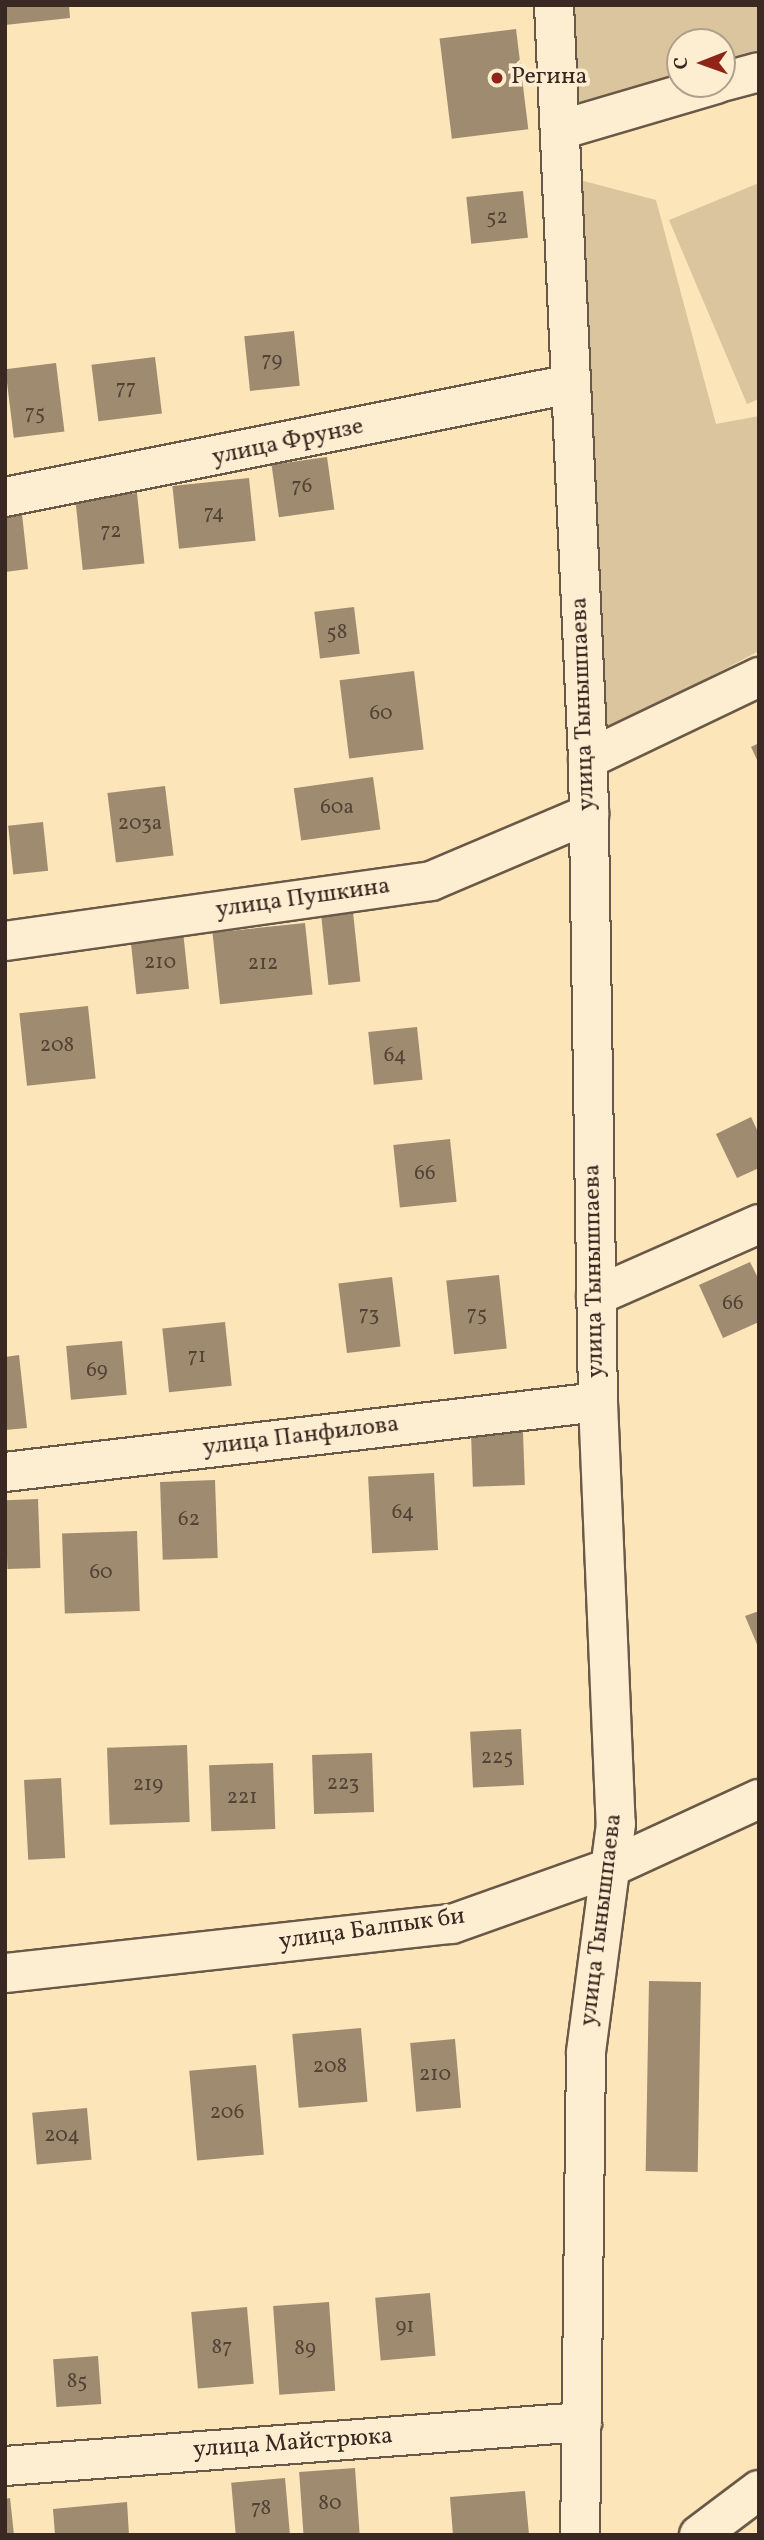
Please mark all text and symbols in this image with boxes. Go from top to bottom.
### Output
north arrow [666,28,736,98]
text: С [669,57,695,70]
place label: Регина [511,64,588,92]
marker: Регина [489,70,505,86]
house number: 52 [486,205,508,231]
house number: 79 [262,348,282,374]
house number: 77 [116,376,136,402]
house number: 75 [25,401,45,427]
street label: улица Фрунзе [210,413,366,473]
house number: 76 [292,474,312,500]
house number: 74 [204,501,224,527]
house number: 72 [100,519,122,545]
street label: улица Тынышпаева [566,596,602,812]
house number: 58 [327,620,347,646]
house number: 60 [369,701,393,727]
house number: 60а [320,795,354,821]
house number: 203а [118,811,162,837]
street label: улица Пушкина [214,873,392,925]
house number: 210 [144,950,176,976]
house number: 212 [248,951,278,977]
house number: 208 [40,1033,74,1059]
house number: 64 [384,1043,406,1069]
house number: 66 [414,1161,436,1187]
street label: улица Тынышпаева [579,1163,611,1379]
house number: 66 [722,1291,744,1317]
house number: 73 [359,1302,379,1328]
house number: 75 [467,1302,487,1328]
house number: 71 [188,1344,206,1370]
house number: 69 [86,1358,108,1384]
street label: улица Панфилова [201,1411,401,1463]
house number: 64 [392,1500,414,1526]
house number: 62 [178,1507,200,1533]
house number: 60 [89,1560,113,1586]
house number: 225 [481,1745,513,1771]
house number: 223 [327,1771,359,1797]
house number: 219 [133,1772,163,1798]
house number: 221 [227,1785,257,1811]
street label: улица Тынышпаева [575,1812,629,2028]
street label: улица Балпык би [277,1903,467,1957]
house number: 208 [313,2054,347,2080]
house number: 210 [419,2062,451,2088]
house number: 206 [210,2100,244,2126]
house number: 204 [44,2123,80,2149]
house number: 91 [395,2314,415,2340]
house number: 87 [212,2335,232,2361]
house number: 89 [294,2336,316,2362]
house number: 85 [67,2369,87,2395]
street label: улица Майстрюка [192,2423,394,2465]
house number: 80 [318,2491,342,2517]
house number: 78 [251,2496,271,2522]

